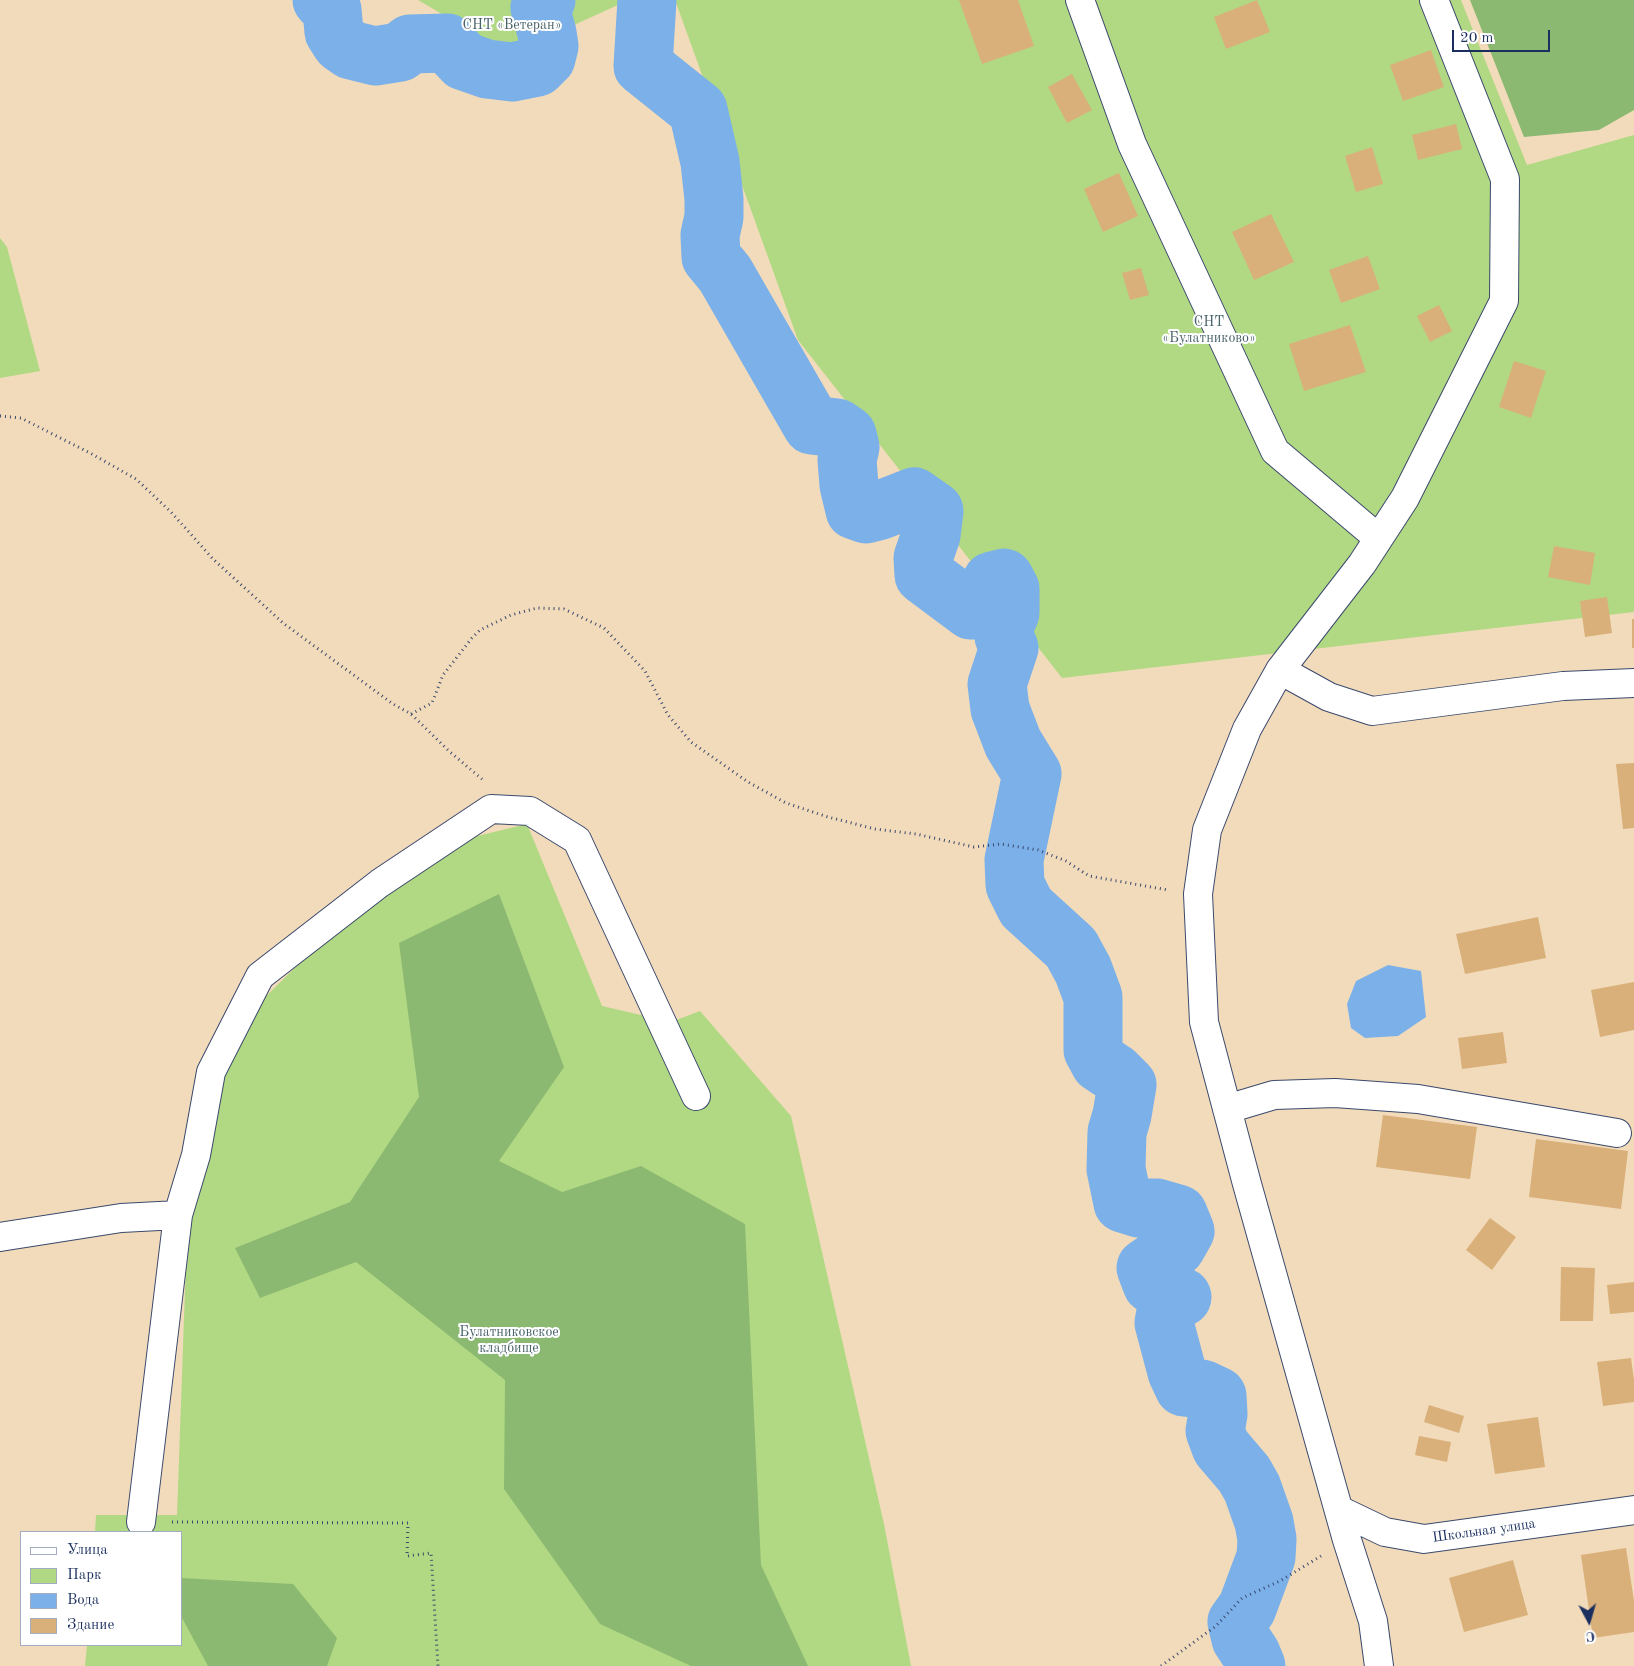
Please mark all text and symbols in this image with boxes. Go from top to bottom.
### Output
park label: СНТ «Ветеран» [463,17,561,33]
scale bar [1454,20,1552,52]
text: 20 m [1460,31,1494,46]
park label: СНТ «Булатниково» [1162,314,1256,347]
park label: Булатниковское кладбище [459,1324,559,1356]
street label: Школьная улица [1431,1515,1537,1547]
legend [20,1531,182,1646]
text: Улица [67,1543,108,1558]
text: Парк [67,1568,102,1583]
text: Вода [67,1593,99,1608]
north arrow [1564,1596,1614,1646]
text: Здание [67,1618,114,1633]
text: С [1585,1628,1596,1643]

